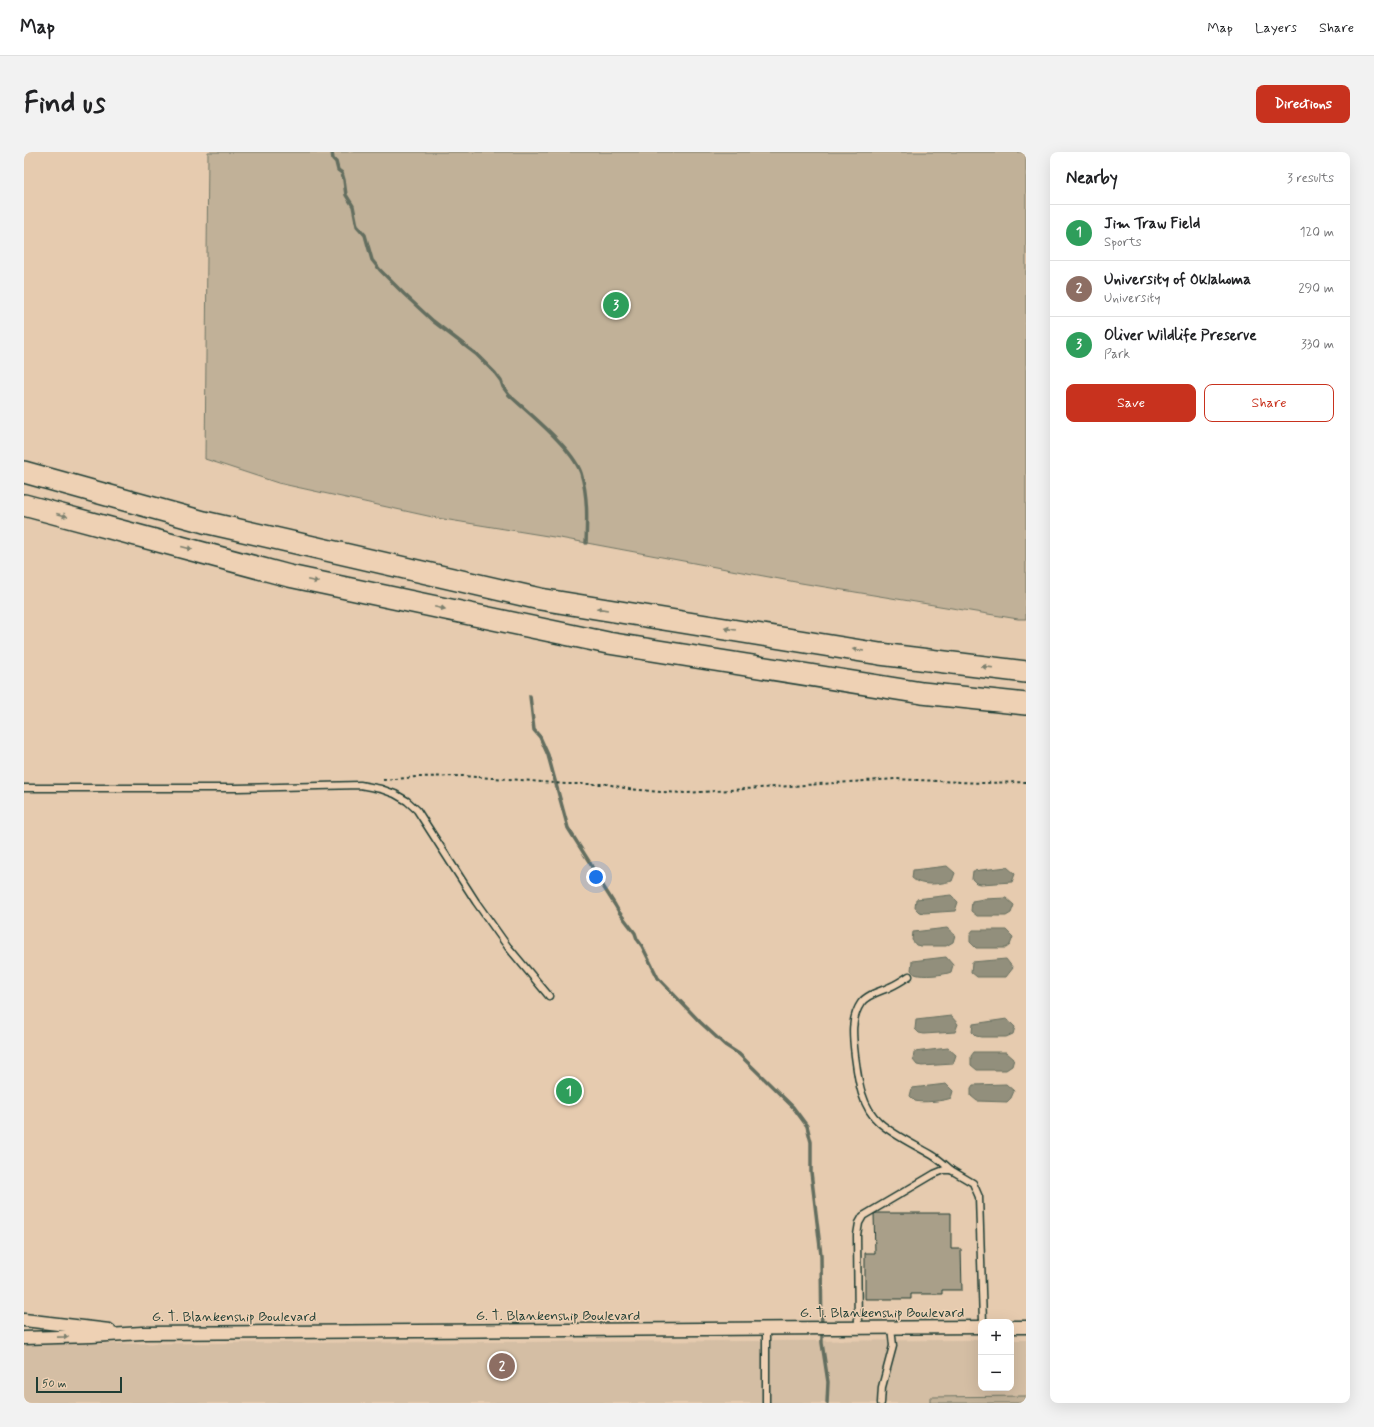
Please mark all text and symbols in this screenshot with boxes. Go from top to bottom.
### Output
text: Map [20,15,55,40]
text: Map [1207,19,1233,37]
text: Layers [1255,19,1297,37]
text: Share [1319,19,1354,37]
button: Directions [1256,85,1350,123]
text: Find us [24,86,105,123]
text: Nearby [1066,167,1118,189]
text: 3 results [1287,170,1334,187]
text: Jim Traw Field [1104,214,1200,234]
text: 1 [1076,224,1082,241]
text: 120 m [1300,224,1334,241]
text: Sports [1104,234,1142,251]
text: University of Oklahoma [1104,270,1251,290]
text: 2 [1076,280,1082,297]
text: 290 m [1298,280,1334,297]
pin: 3 [603,290,629,320]
text: University [1104,290,1160,307]
text: Oliver Wildlife Preserve [1104,326,1257,346]
text: 3 [1076,336,1082,353]
text: 330 m [1301,336,1334,353]
text: Park [1104,346,1130,363]
button: Save [1066,384,1196,422]
button: Share [1204,384,1334,422]
one-way arrow [56,512,68,518]
one-way arrow [181,546,193,552]
one-way arrow [307,578,319,584]
one-way arrow [434,605,446,611]
one-way arrow [596,606,608,612]
one-way arrow [724,626,736,632]
one-way arrow [852,647,864,653]
one-way arrow [981,664,993,670]
your location [586,867,606,887]
pin: 1 [556,1076,582,1106]
street label: G. T. Blankenship Boulevard [800,1304,964,1322]
street label: G. T. Blankenship Boulevard [476,1307,640,1325]
street label: G. T. Blankenship Boulevard [152,1308,316,1326]
map controls [978,1319,1014,1391]
button: + [978,1319,1014,1355]
one-way arrow [57,1334,70,1340]
pin: 2 [489,1351,515,1381]
button: − [978,1355,1014,1391]
scale bar [36,1375,122,1394]
text: 50 m [42,1377,67,1391]

